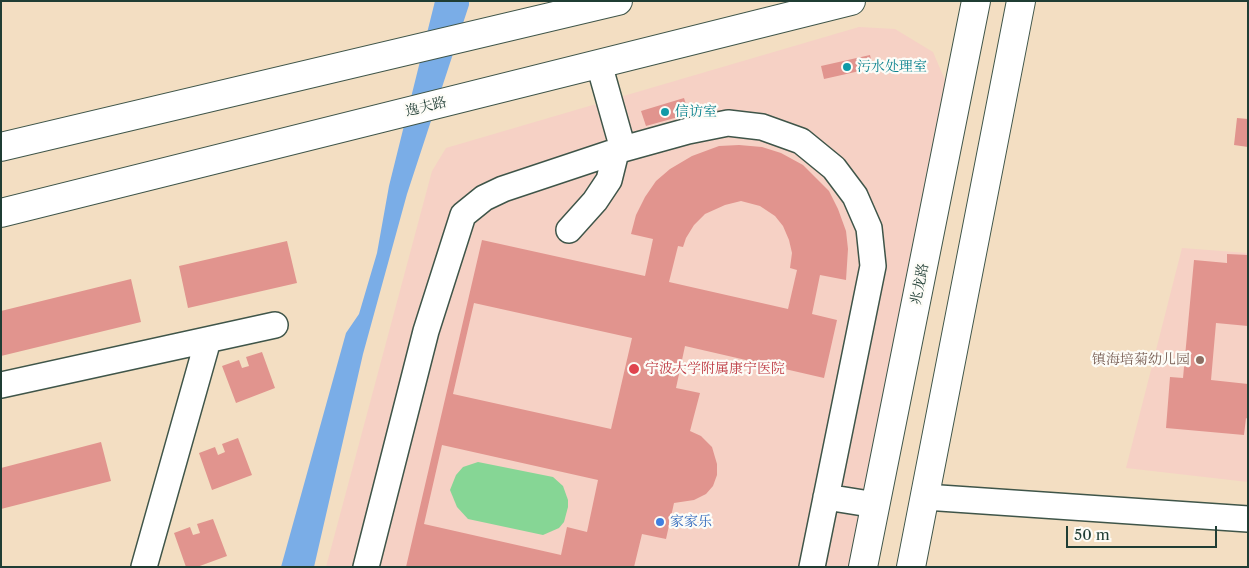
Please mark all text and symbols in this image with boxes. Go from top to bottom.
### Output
place label: 污水处理室 [857,59,927,75]
marker: 污水处理室 [841,61,853,73]
street label: 逸夫路 [404,94,448,120]
place label: 信访室 [675,104,717,120]
marker: 信访室 [659,106,671,118]
street label: 兆龙路 [908,262,932,306]
place label: 镇海培菊幼儿园 [1092,352,1190,368]
marker: 镇海培菊幼儿园 [1194,354,1206,366]
place label: 宁波大学附属康宁医院 [645,361,785,377]
marker: 宁波大学附属康宁医院 [627,362,641,376]
place label: 家家乐 [670,514,712,530]
marker: 家家乐 [654,516,666,528]
scale bar [1069,516,1220,548]
text: 50 m [1074,525,1110,544]

